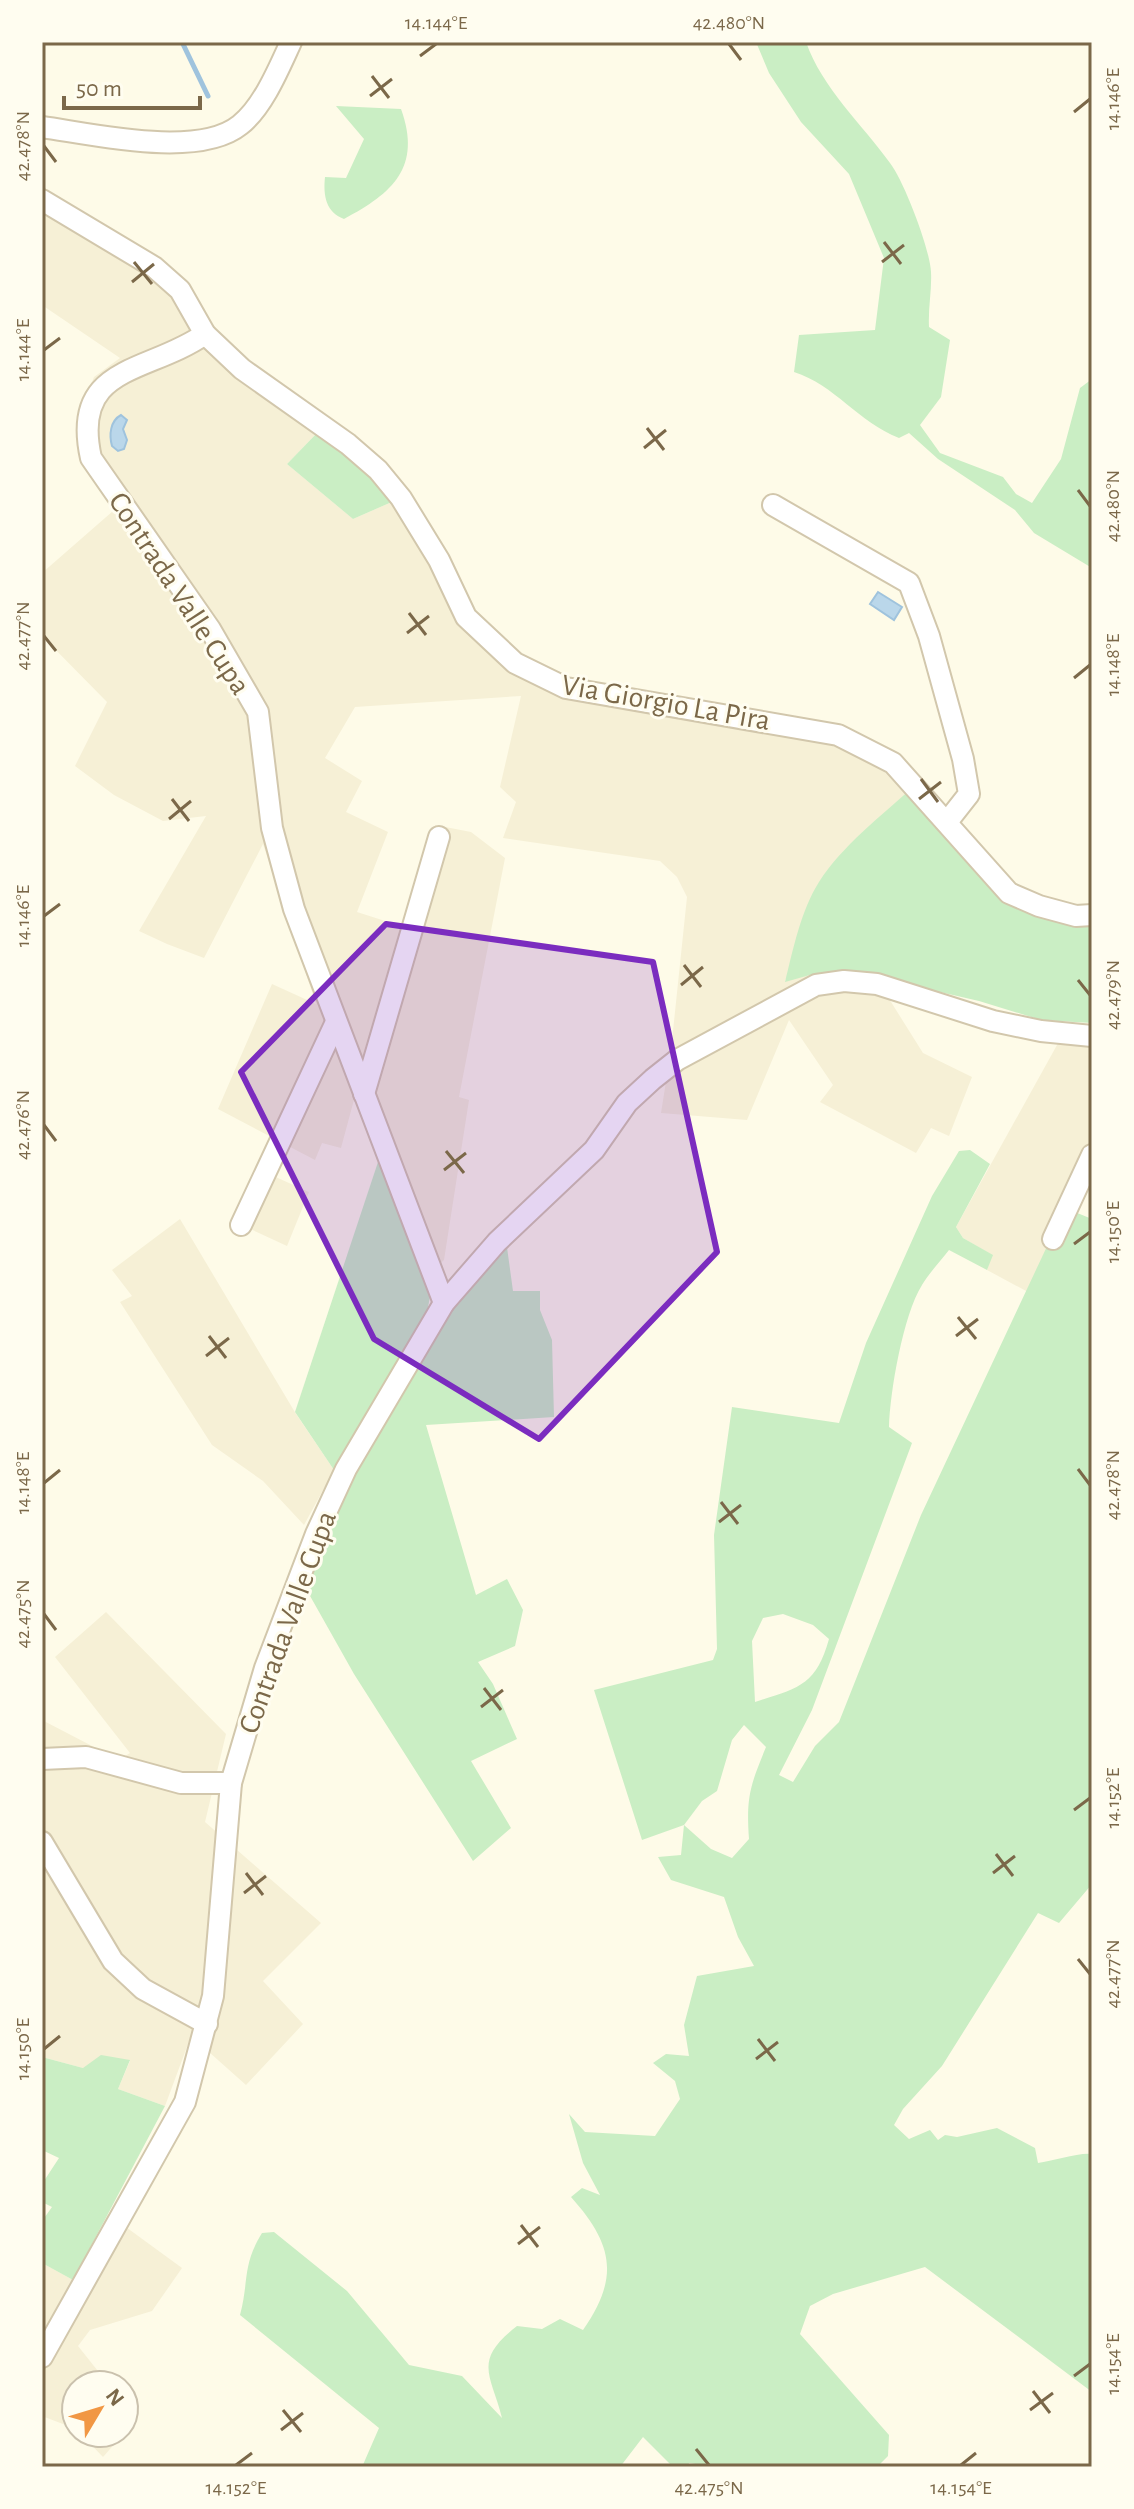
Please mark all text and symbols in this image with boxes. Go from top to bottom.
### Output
text: 14.144°E [405,13,468,33]
text: 42.480°N [693,13,765,33]
scale bar [64,60,200,110]
text: 14.146°E [1103,67,1123,130]
text: 50 m [76,77,122,101]
text: 42.478°N [13,111,33,181]
text: 14.144°E [13,318,33,381]
text: 42.480°N [1103,470,1123,542]
street label: Contrada Valle Cupa [103,487,256,700]
text: 42.477°N [13,601,33,671]
text: 14.148°E [1103,633,1123,696]
street label: Via Giorgio La Pira [559,670,772,736]
text: 14.146°E [13,884,33,947]
text: 42.479°N [1103,960,1123,1030]
text: 42.476°N [13,1090,33,1160]
text: 14.150°E [1103,1200,1123,1263]
text: 42.478°N [1103,1450,1123,1520]
text: 14.148°E [13,1451,33,1514]
street label: Contrada Valle Cupa [234,1507,342,1738]
text: 42.475°N [13,1579,33,1649]
text: 14.152°E [1103,1767,1123,1828]
text: 42.477°N [1103,1939,1123,2009]
text: 14.150°E [13,2017,33,2080]
text: 14.154°E [1103,2333,1123,2395]
north arrow [60,2369,140,2449]
text: N [102,2385,128,2410]
text: 14.152°E [206,2478,267,2498]
text: 42.475°N [674,2478,744,2498]
text: 14.154°E [930,2478,992,2498]

